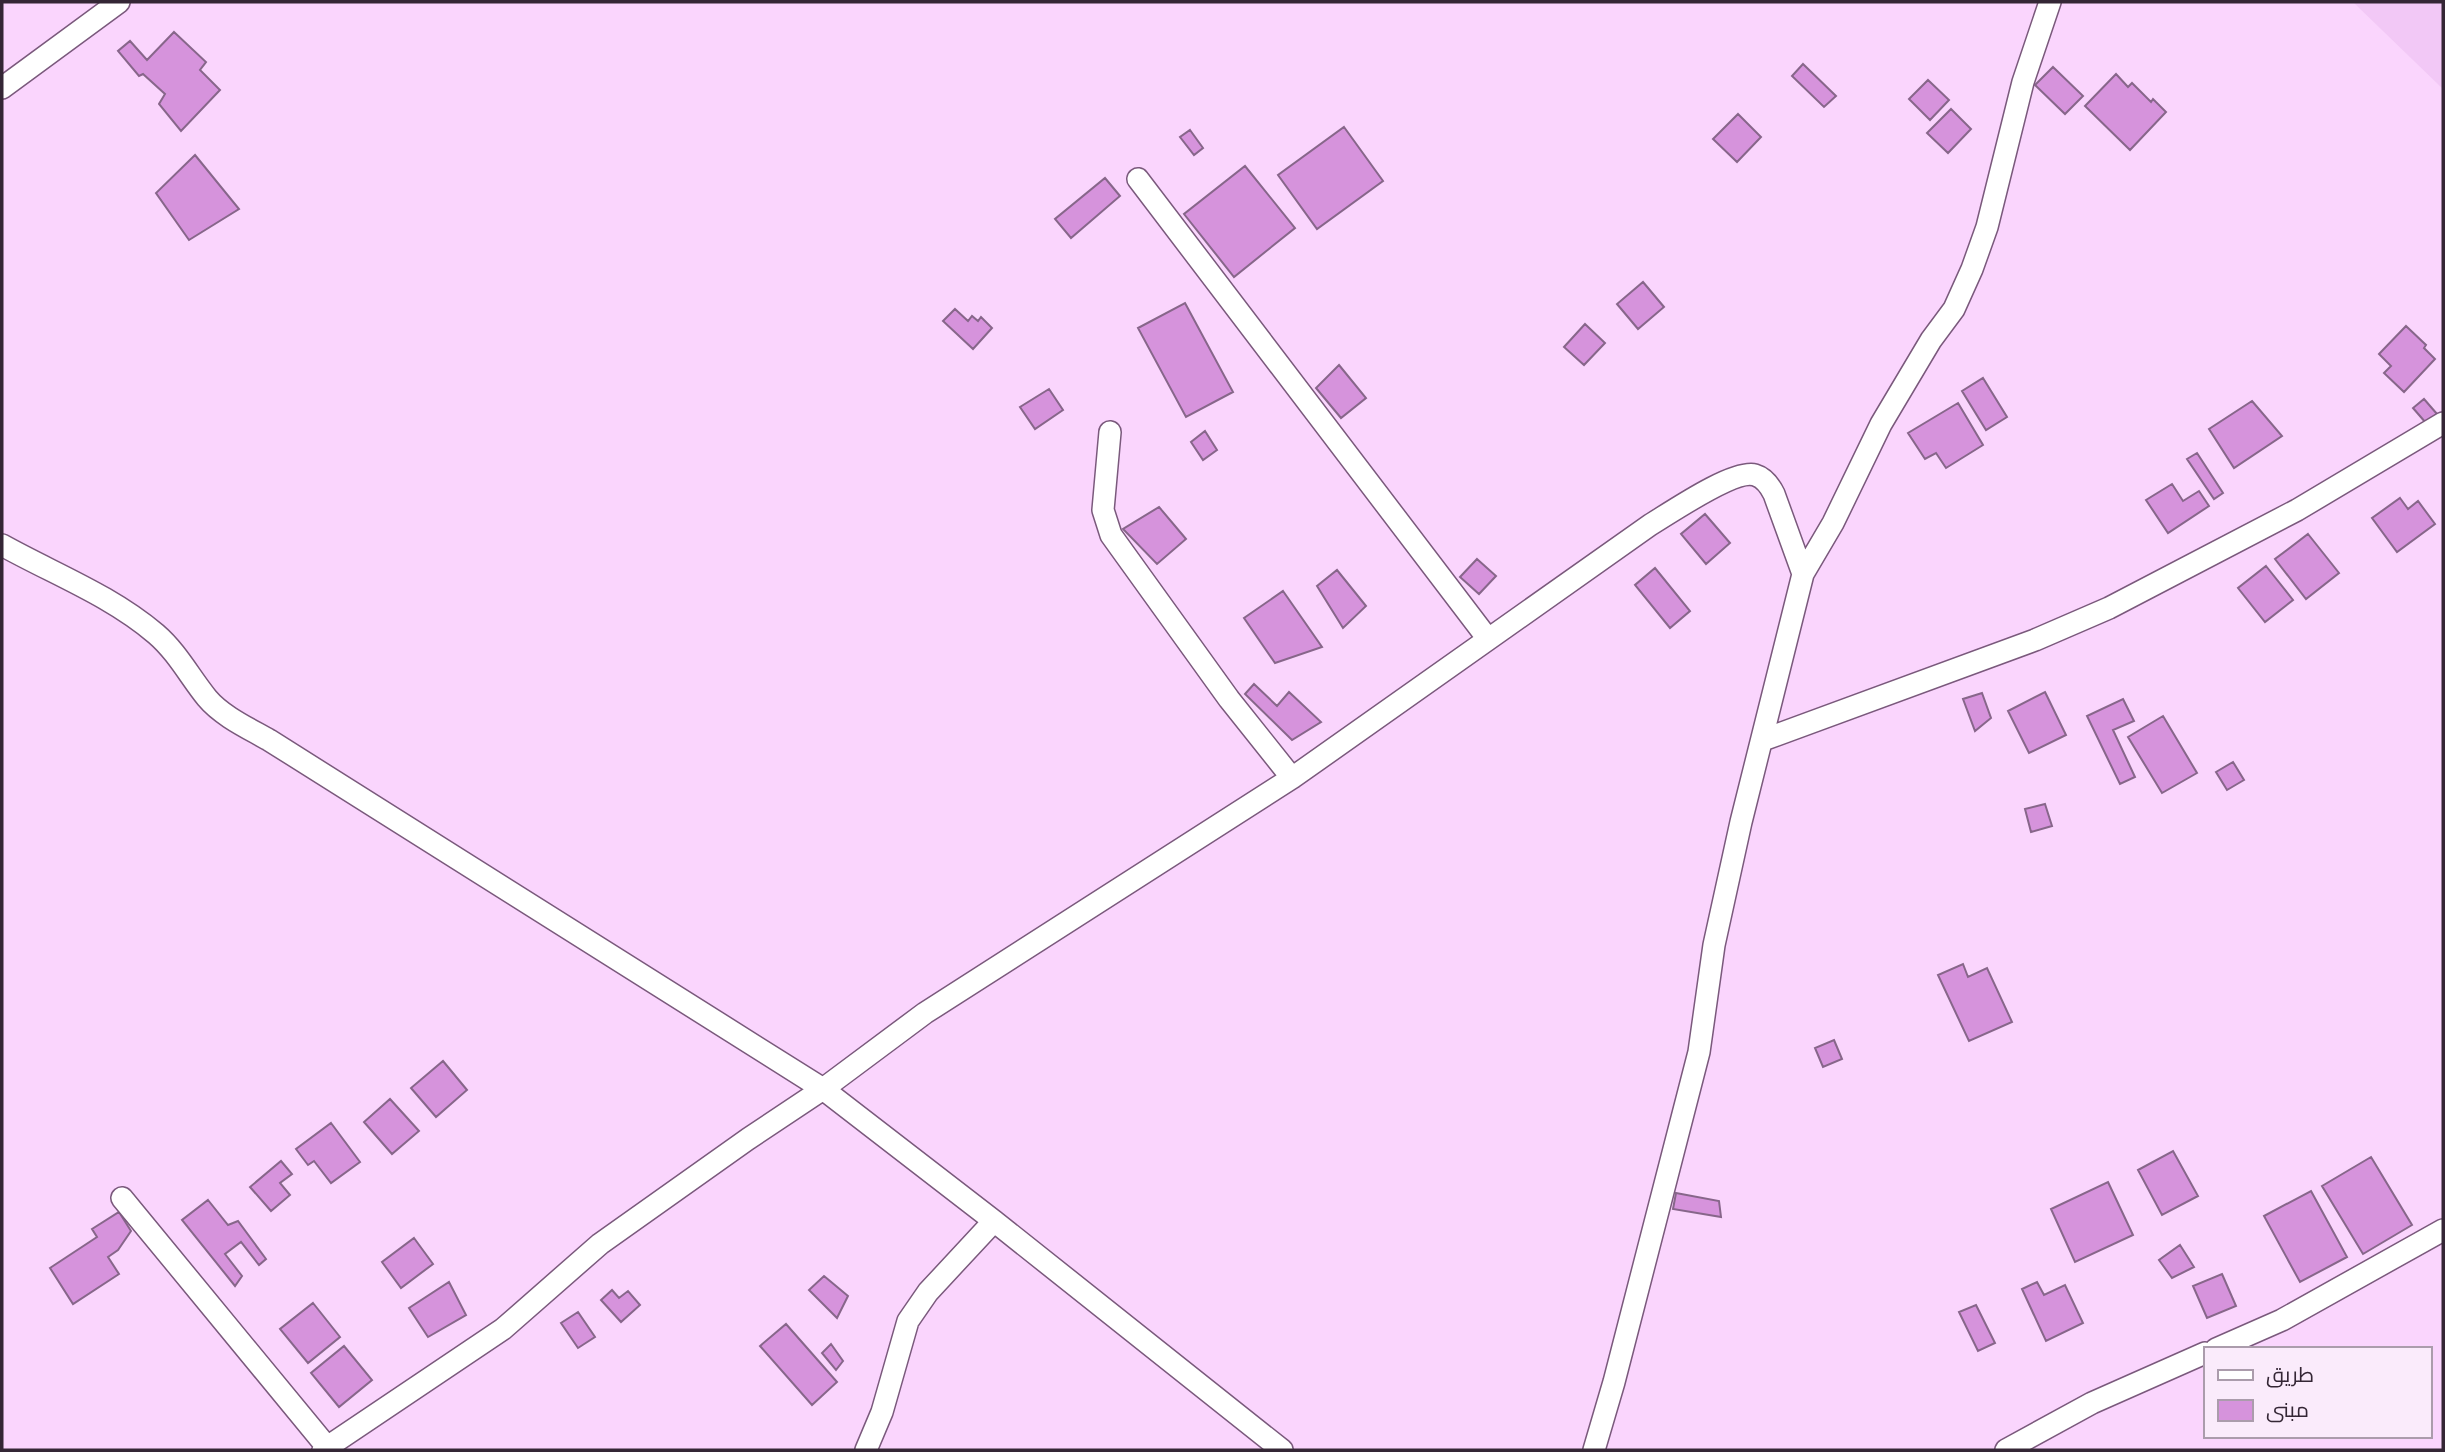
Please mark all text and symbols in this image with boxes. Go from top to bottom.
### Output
legend [2204,1347,2431,1438]
text: طريق [2266,1361,2314,1388]
text: مبنى [2266,1396,2309,1423]

